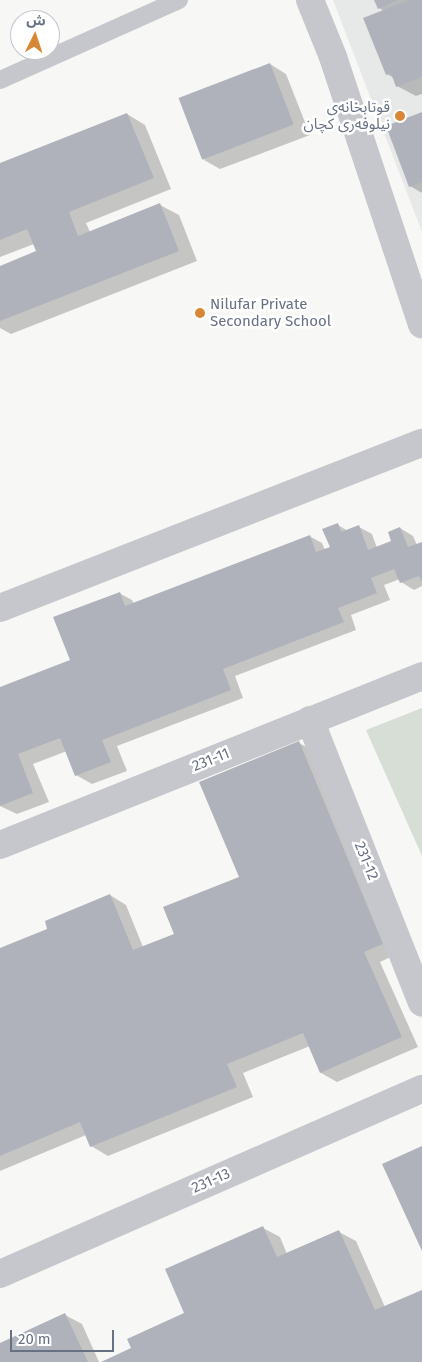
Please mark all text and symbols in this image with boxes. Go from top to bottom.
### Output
north arrow [10,10,60,60]
text: ش [26,11,46,30]
place label: قوتابخانەی نیلوفەری کچان [304,98,390,133]
marker: قوتابخانەی نیلوفەری کچان [394,110,406,122]
place label: Nilufar Private Secondary School [210,295,331,330]
marker: Nilufar Private Secondary School [194,307,206,319]
street label: 231-11 [190,744,232,776]
street label: 231-12 [350,839,382,883]
street label: 231-13 [189,1165,233,1197]
scale bar [12,1320,116,1352]
text: 20 m [18,1330,51,1348]

